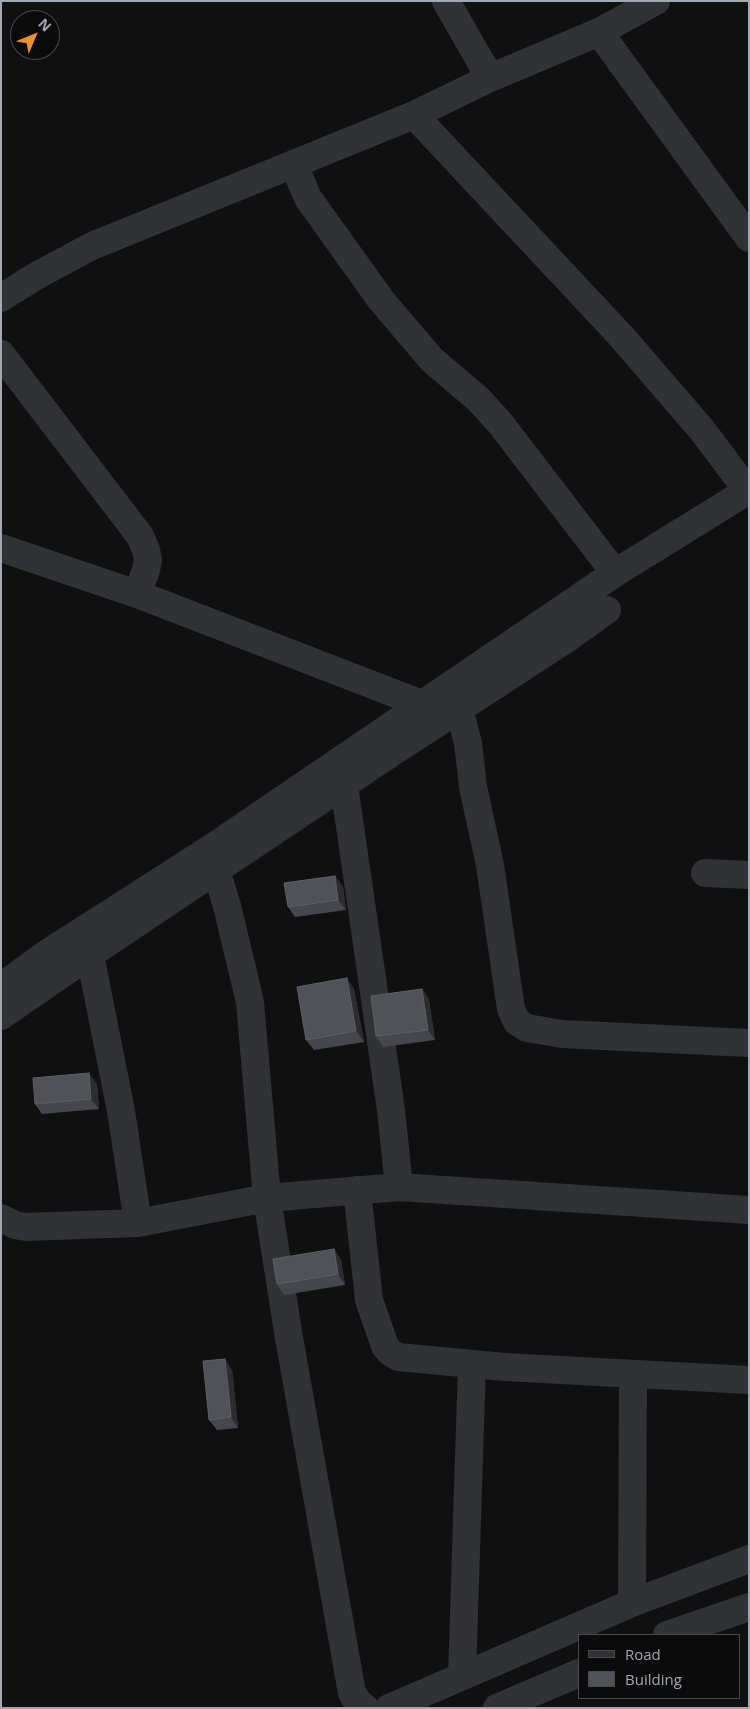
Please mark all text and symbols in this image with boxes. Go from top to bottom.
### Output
north arrow [10,10,60,60]
text: N [35,14,56,35]
legend [578,1634,740,1699]
text: Road [625,1644,661,1664]
text: Building [625,1669,682,1689]

